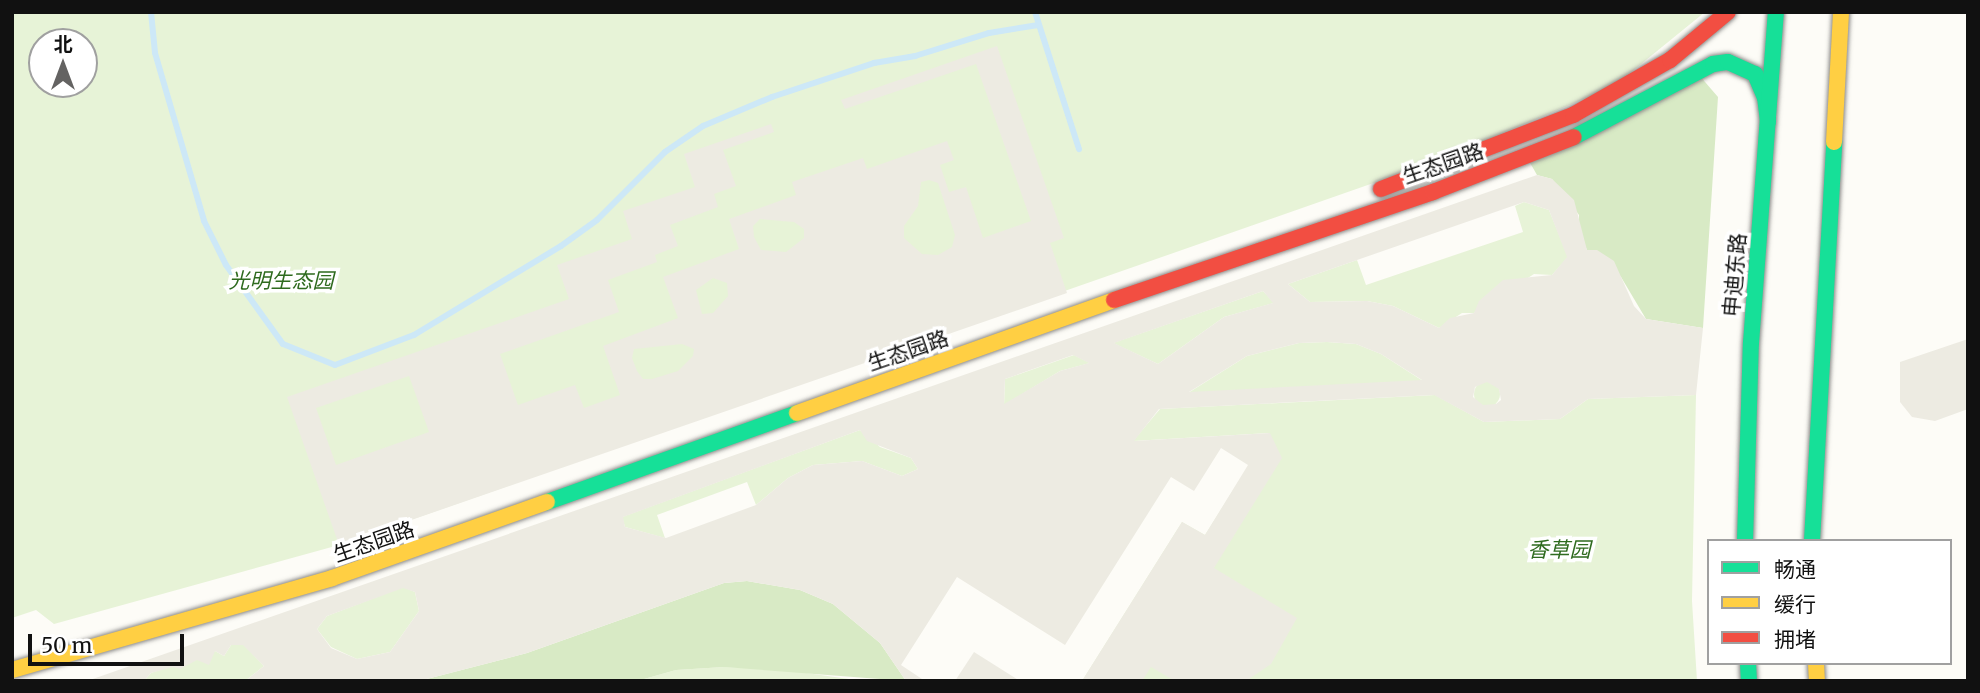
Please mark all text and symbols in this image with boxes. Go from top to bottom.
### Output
north arrow [28,28,98,98]
text: 北 [53,32,73,56]
street label: 生态园路 [1399,138,1487,190]
street label: 申迪东路 [1719,232,1751,318]
park label: 光明生态园 [229,268,333,294]
street label: 生态园路 [864,325,952,377]
street label: 生态园路 [330,516,418,568]
park label: 香草园 [1528,537,1590,563]
legend [1707,539,1952,665]
text: 畅通 [1774,556,1816,583]
text: 缓行 [1774,591,1816,618]
scale bar [32,620,187,664]
text: 拥堵 [1774,626,1816,653]
text: 50 m [41,632,92,659]

